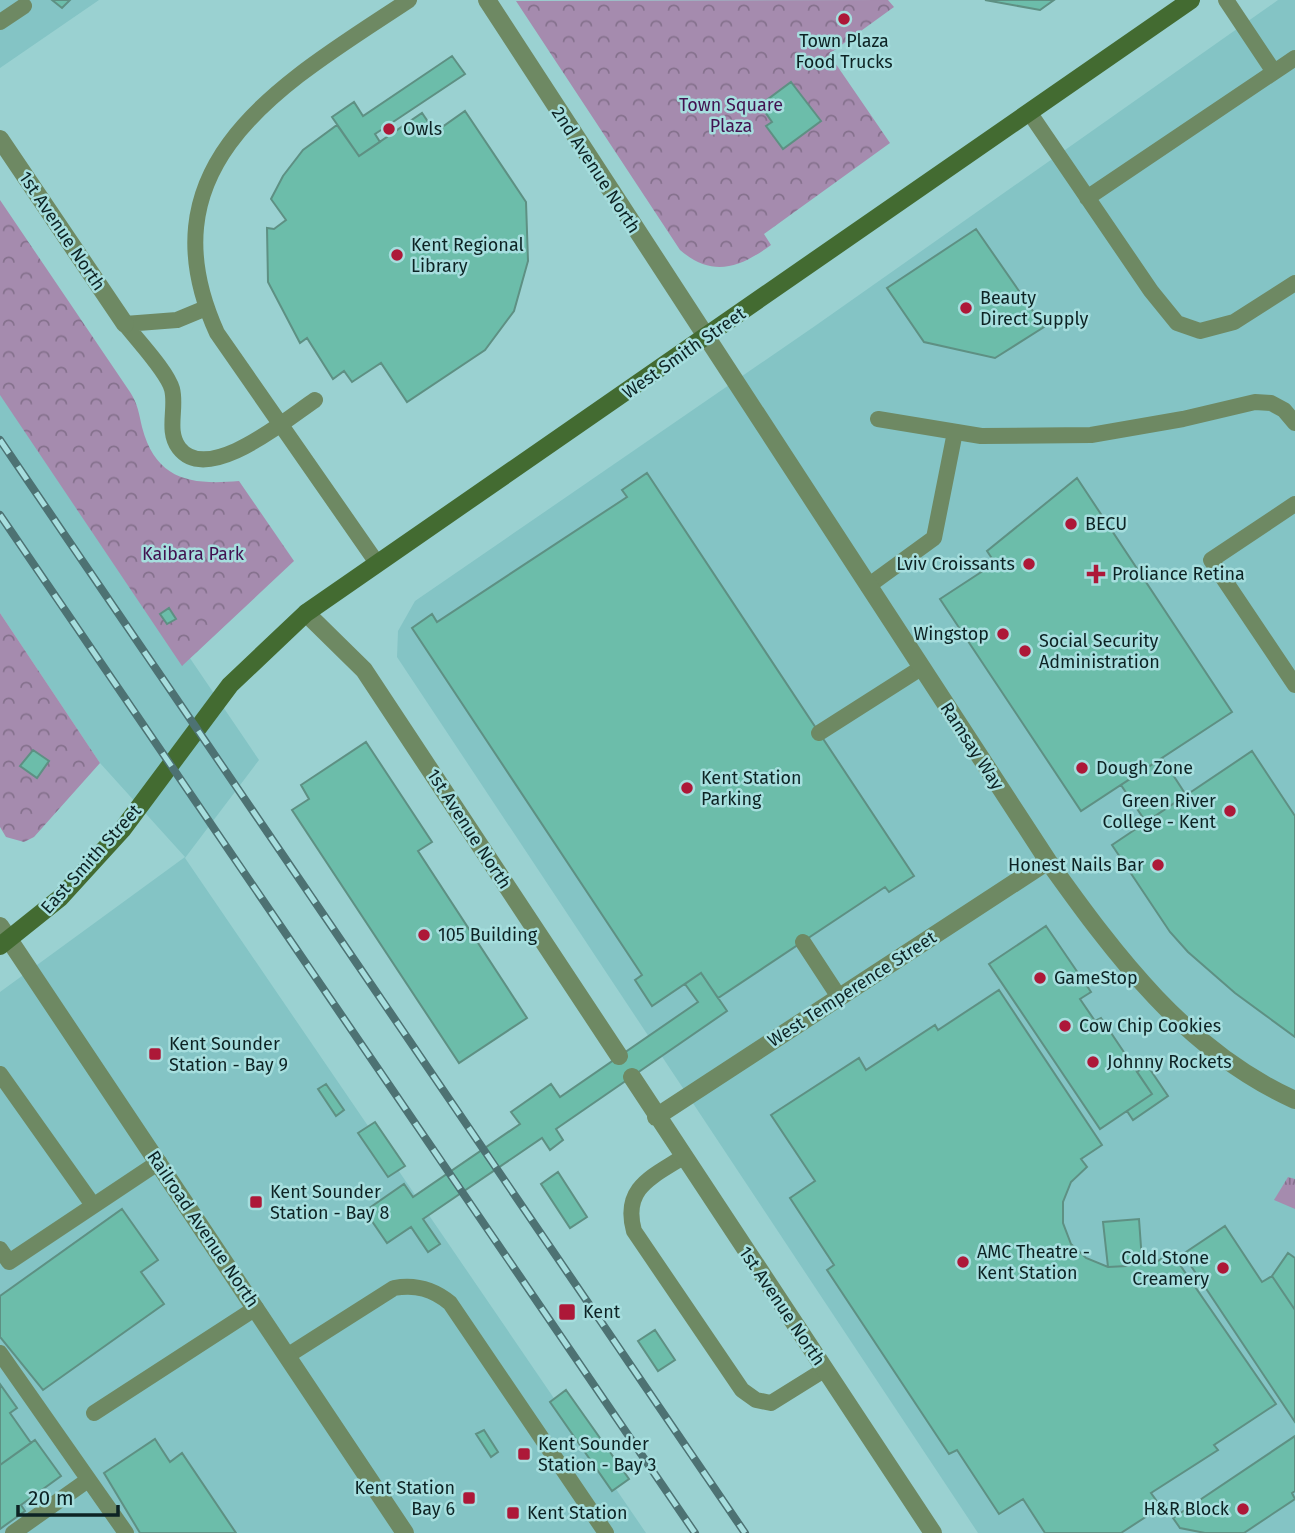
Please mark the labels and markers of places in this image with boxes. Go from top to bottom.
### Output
marker: Town Plaza Food Trucks [836,11,852,27]
place label: Town Plaza Food Trucks [795,30,893,73]
place label: Owls [403,118,442,140]
marker: Owls [381,121,397,137]
place label: Kent Regional Library [411,234,524,277]
marker: Kent Regional Library [389,247,405,263]
place label: Beauty Direct Supply [980,287,1089,330]
marker: Beauty Direct Supply [958,300,974,316]
place label: BECU [1085,513,1127,535]
marker: BECU [1063,516,1079,532]
place label: Lviv Croissants [896,553,1015,575]
marker: Lviv Croissants [1021,556,1037,572]
place label: Proliance Retina [1112,563,1245,585]
marker: Proliance Retina [1086,564,1106,584]
place label: Wingstop [913,623,989,645]
marker: Wingstop [995,626,1011,642]
place label: Social Security Administration [1039,630,1160,673]
marker: Social Security Administration [1017,643,1033,659]
place label: Dough Zone [1096,757,1193,779]
marker: Dough Zone [1074,760,1090,776]
place label: Kent Station Parking [701,767,802,810]
marker: Kent Station Parking [679,780,695,796]
place label: Green River College - Kent [1103,790,1216,833]
marker: Green River College - Kent [1222,803,1238,819]
place label: Honest Nails Bar [1008,854,1144,876]
marker: Honest Nails Bar [1150,857,1166,873]
place label: 105 Building [438,924,538,946]
marker: 105 Building [416,927,432,943]
place label: GameStop [1054,967,1138,989]
marker: GameStop [1032,970,1048,986]
place label: Cow Chip Cookies [1079,1015,1221,1037]
marker: Cow Chip Cookies [1057,1018,1073,1034]
place label: Kent Sounder Station - Bay 9 [169,1033,288,1076]
marker: Kent Sounder Station - Bay 9 [147,1046,163,1062]
place label: Johnny Rockets [1107,1051,1232,1073]
marker: Johnny Rockets [1085,1054,1101,1070]
place label: Kent Sounder Station - Bay 8 [270,1181,389,1224]
marker: Kent Sounder Station - Bay 8 [248,1194,264,1210]
place label: AMC Theatre - Kent Station [977,1241,1090,1284]
place label: Cold Stone Creamery [1121,1247,1209,1290]
marker: AMC Theatre - Kent Station [955,1254,971,1270]
marker: Cold Stone Creamery [1215,1260,1231,1276]
place label: Kent [583,1301,621,1323]
marker: Kent [557,1302,577,1322]
place label: Kent Sounder Station - Bay 3 [538,1433,656,1476]
marker: Kent Sounder Station - Bay 3 [516,1446,532,1462]
place label: Kent Station Bay 6 [354,1477,455,1520]
marker: Kent Station Bay 6 [461,1490,477,1506]
place label: H&R Block [1144,1498,1230,1520]
marker: H&R Block [1235,1501,1251,1517]
place label: Kent Station [527,1502,628,1524]
marker: Kent Station [505,1505,521,1521]

